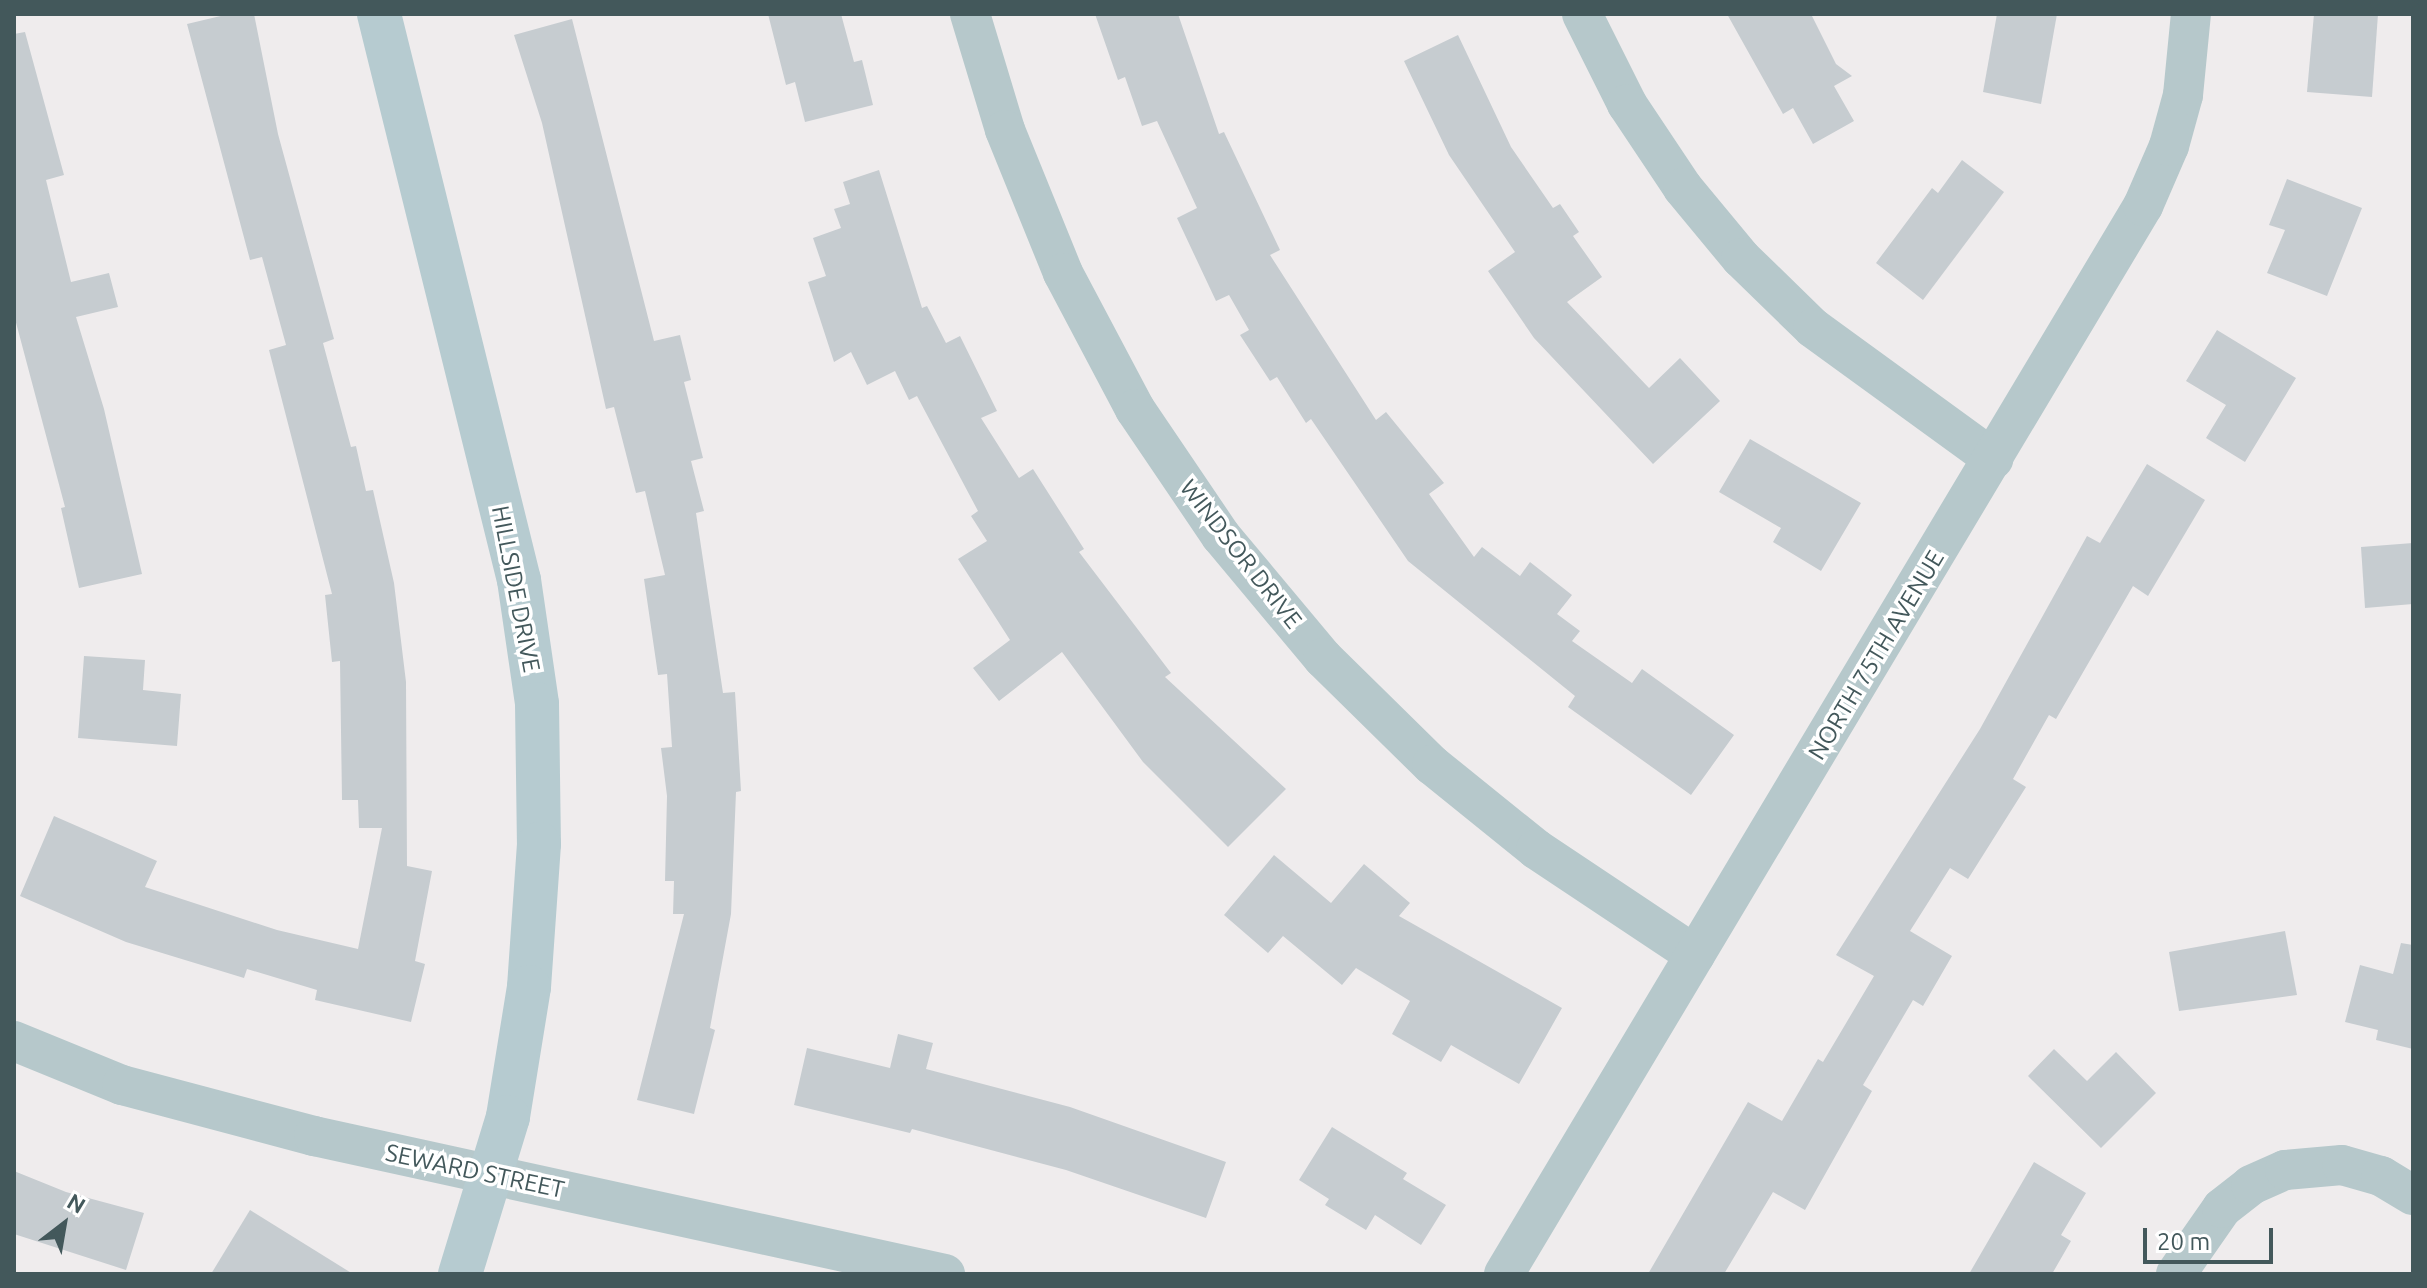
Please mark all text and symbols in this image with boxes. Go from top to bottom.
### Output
street label: WINDSOR DRIVE [1174,474,1308,634]
street label: HILLSIDE DRIVE [486,503,546,675]
street label: NORTH 75TH AVENUE [1802,545,1950,765]
street label: SEWARD STREET [383,1138,567,1204]
north arrow [24,1184,104,1264]
text: N [63,1188,90,1218]
scale bar [2147,1212,2277,1262]
text: 20 m [2157,1228,2210,1255]

